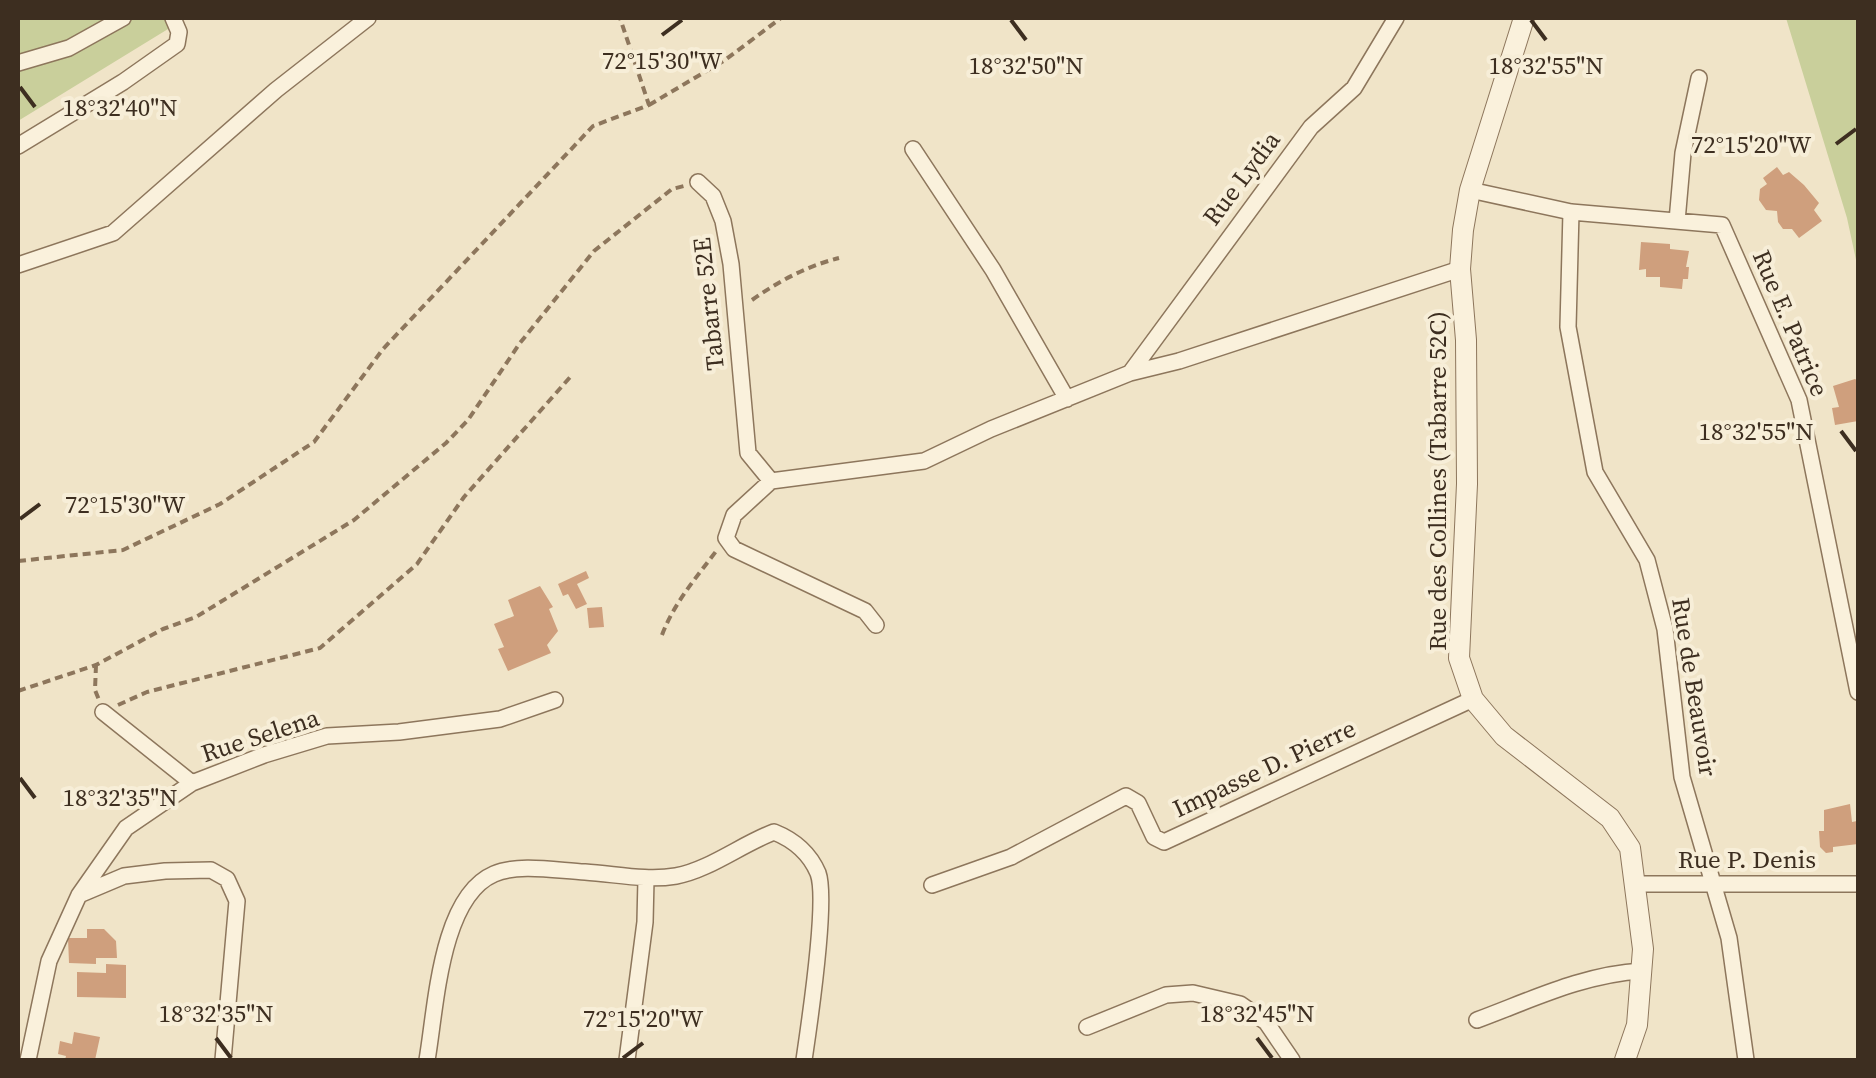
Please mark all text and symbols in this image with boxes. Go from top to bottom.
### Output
text: 72°15'30"W [602,43,722,77]
text: 18°32'50"N [968,48,1084,82]
text: 18°32'55"N [1488,48,1604,82]
text: 18°32'40"N [62,90,178,124]
street label: Rue Lydia [1194,124,1288,232]
text: 72°15'20"W [1691,127,1811,161]
street label: Tabarre 52E [684,236,732,372]
street label: Rue E. Patrice [1745,245,1837,401]
street label: Rue des Collines (Tabarre 52C) [1420,311,1454,651]
text: 18°32'55"N [1698,414,1814,448]
text: 72°15'30"W [65,487,185,521]
street label: Rue de Beauvoir [1664,595,1726,779]
street label: Rue Selena [197,700,324,770]
street label: Impasse D. Pierre [1167,711,1361,825]
text: 18°32'35"N [62,780,178,814]
street label: Rue P. Denis [1678,842,1816,876]
text: 18°32'35"N [158,996,274,1030]
text: 18°32'45"N [1199,996,1315,1030]
text: 72°15'20"W [583,1001,703,1035]

